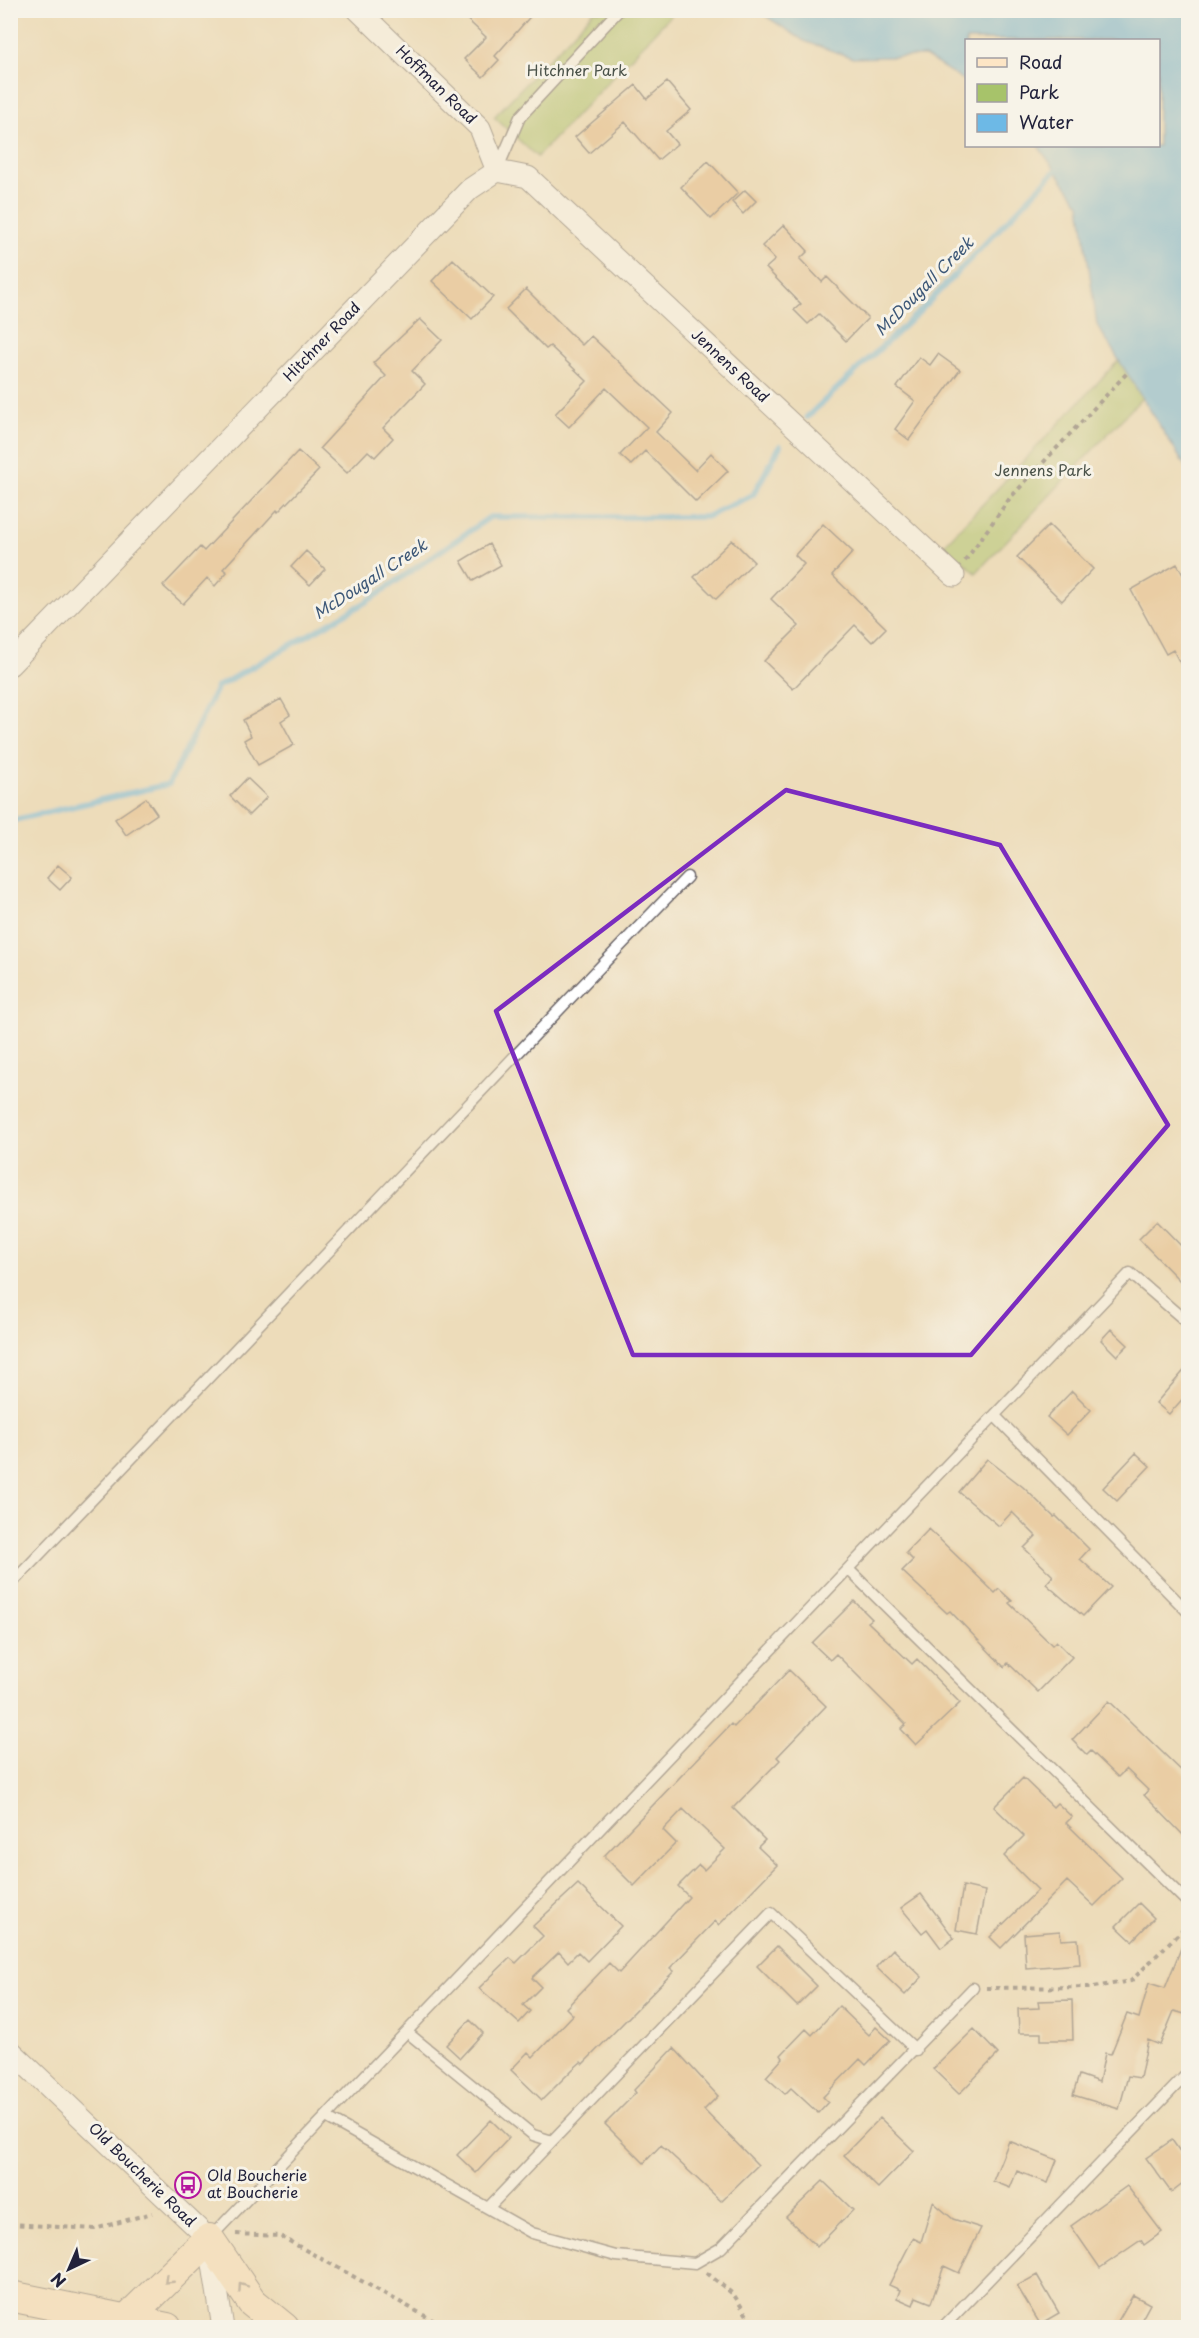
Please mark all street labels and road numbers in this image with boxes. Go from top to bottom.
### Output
street label: Hoffman Road [391,39,483,129]
street label: Hitchner Road [277,296,365,386]
street label: Jennens Road [687,323,775,407]
street label: Old Boucherie Road [84,2116,202,2232]

